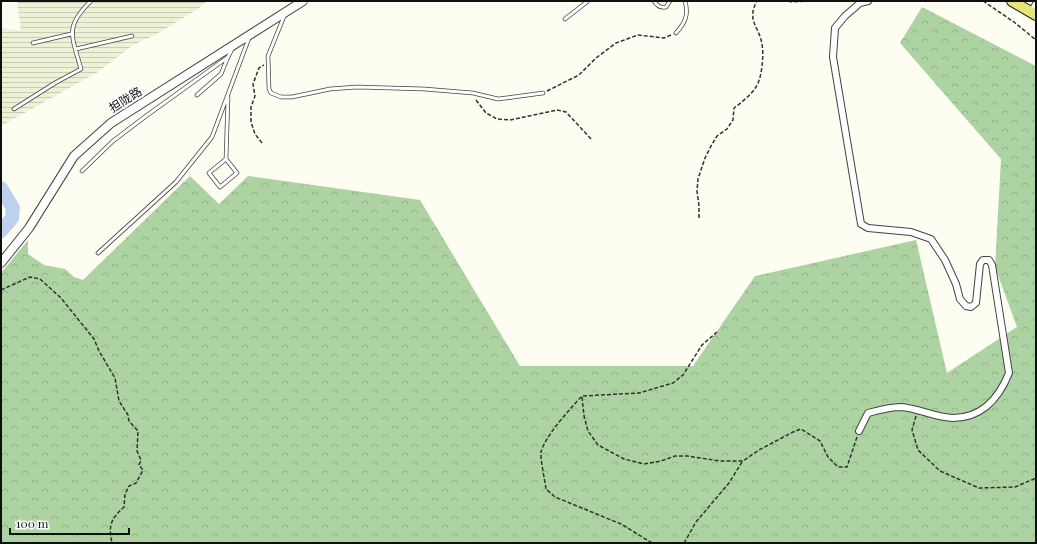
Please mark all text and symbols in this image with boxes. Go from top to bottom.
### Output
street label: 担陇路 [105,83,145,115]
scale bar [10,510,129,536]
text: 100 m [16,515,49,531]

